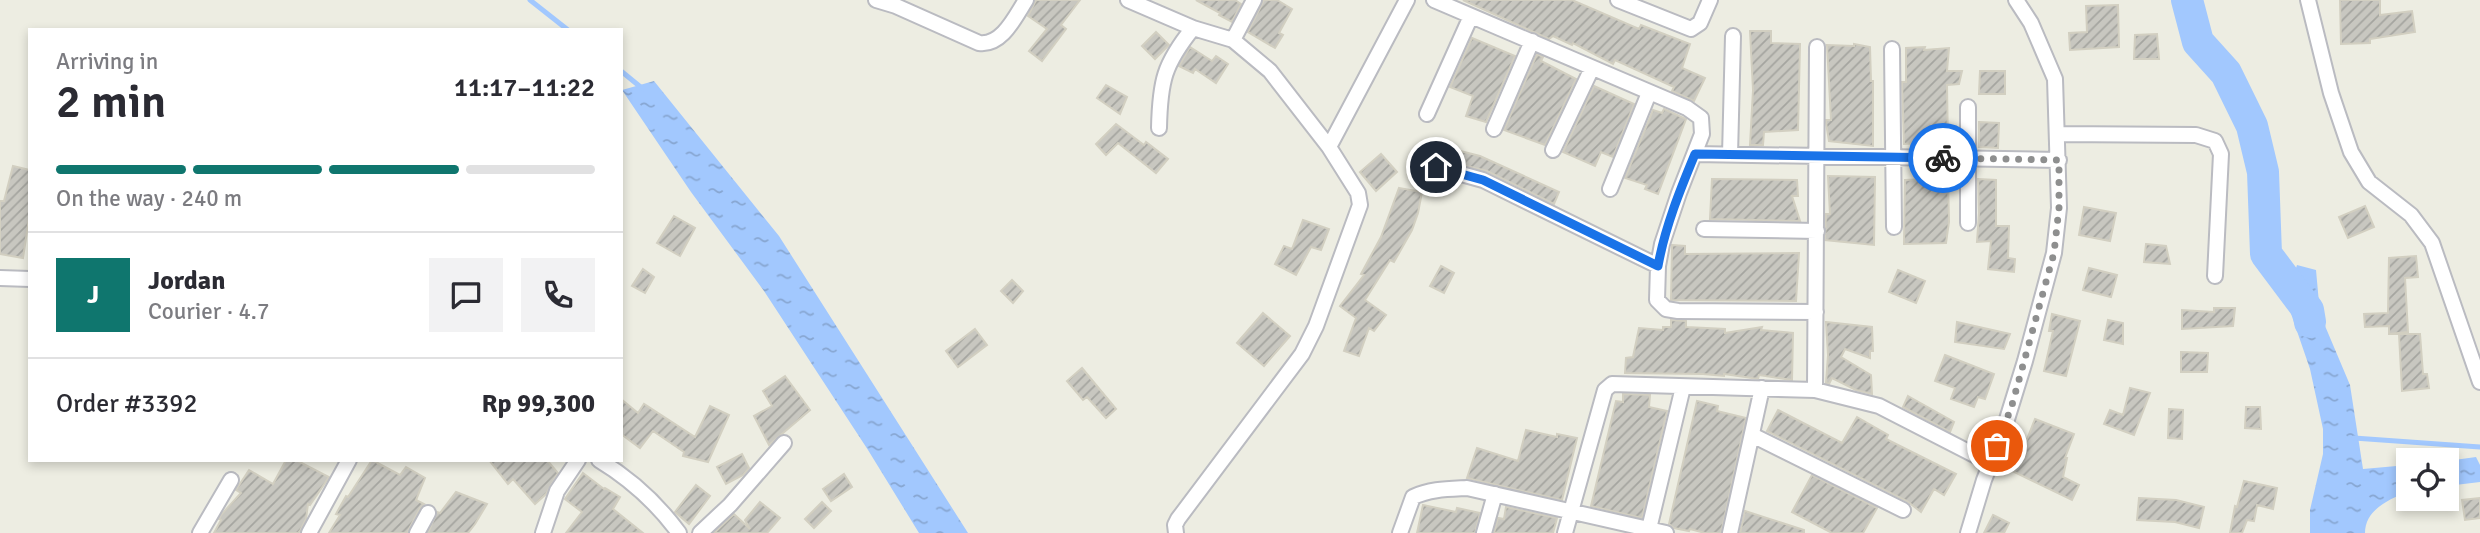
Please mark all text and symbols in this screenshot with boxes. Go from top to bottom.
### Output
text: Arriving in [56,47,158,76]
text: 11:17–11:22 [454,72,595,104]
text: 2 min [56,74,166,130]
courier [1908,123,1978,193]
pin [1406,137,1466,197]
icon: bike [1924,139,1962,177]
icon: home [1417,148,1455,186]
text: On the way · 240 m [56,184,242,213]
button: chat [429,258,503,332]
button: phone [521,258,595,332]
text: Jordan [148,265,225,297]
text: J [87,279,99,311]
text: Courier · 4.7 [148,297,269,326]
text: Order #3392 [56,388,197,420]
text: Rp 99,300 [481,388,595,420]
pin [1967,416,2027,476]
icon: bag [1978,427,2016,465]
map controls [2396,448,2459,511]
button: locate [2396,448,2459,511]

